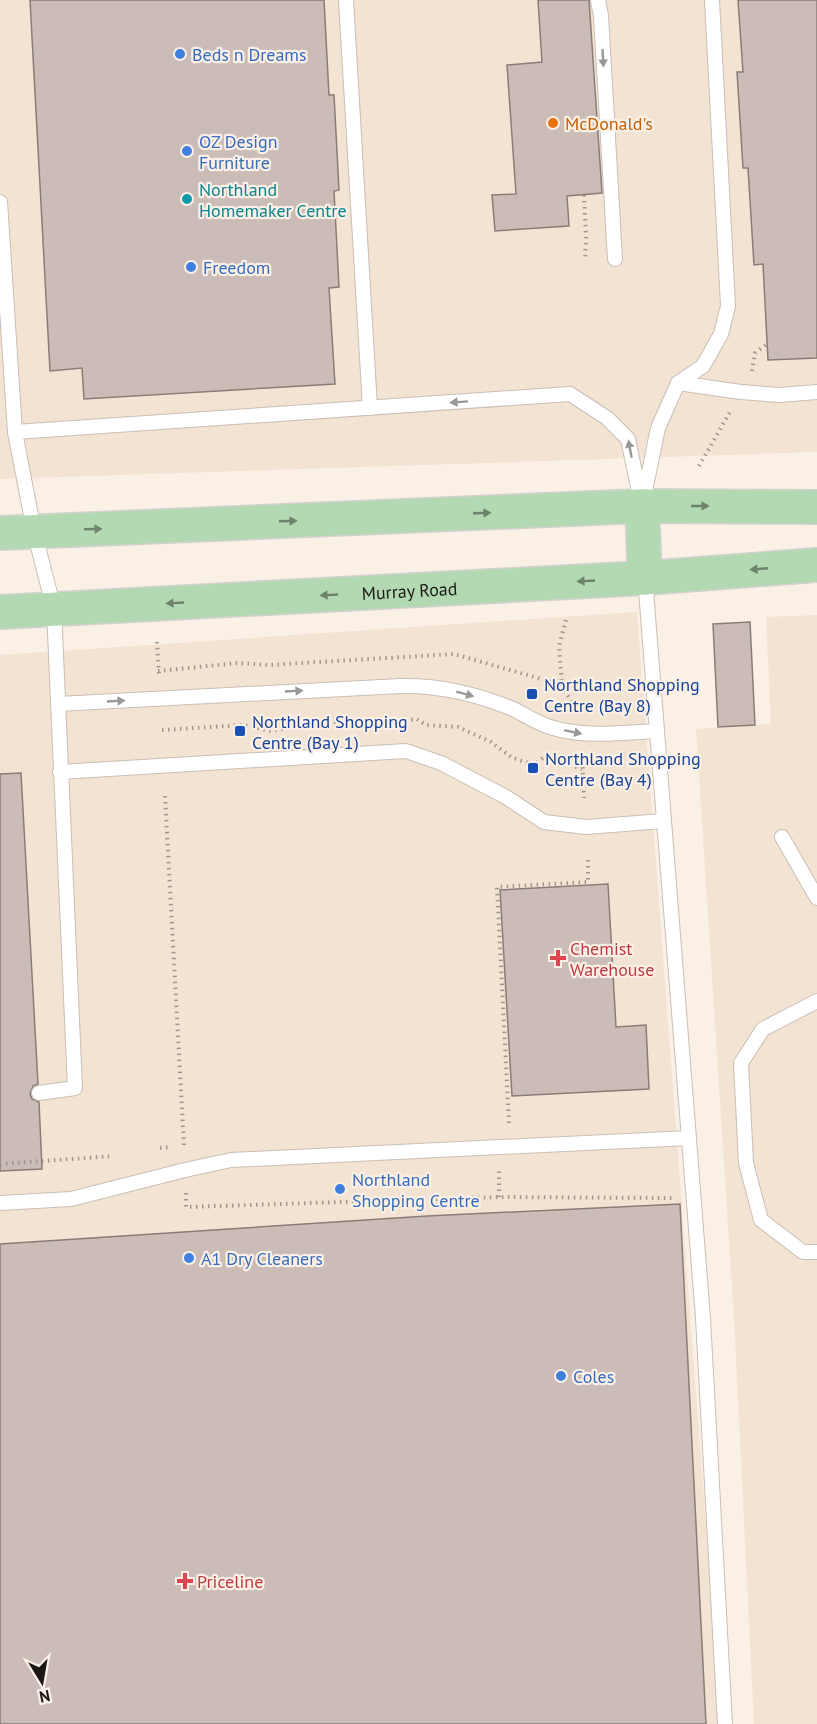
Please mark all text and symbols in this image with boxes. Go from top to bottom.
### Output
place label: Beds n Dreams [192,43,307,66]
marker: Beds n Dreams [173,47,187,61]
one-way arrow [599,49,608,68]
place label: McDonald's [565,112,653,135]
marker: McDonald's [546,116,560,130]
place label: OZ Design Furniture [199,130,278,174]
marker: OZ Design Furniture [180,144,194,158]
place label: Northland Homemaker Centre [199,178,347,222]
marker: Northland Homemaker Centre [180,192,194,206]
place label: Freedom [203,256,270,279]
marker: Freedom [184,260,198,274]
one-way arrow [449,397,468,407]
one-way arrow [625,439,634,458]
one-way arrow [691,502,710,511]
one-way arrow [473,508,492,517]
one-way arrow [278,516,297,525]
one-way arrow [83,524,102,533]
one-way arrow [749,565,768,574]
street label: Murray Road [361,576,458,604]
one-way arrow [577,577,596,586]
one-way arrow [319,590,338,599]
one-way arrow [166,598,185,607]
place label: Northland Shopping Centre (Bay 8) [544,673,700,717]
one-way arrow [285,687,304,696]
marker: Northland Shopping Centre (Bay 8) [525,687,539,701]
one-way arrow [456,690,474,699]
one-way arrow [106,696,125,705]
place label: Northland Shopping Centre (Bay 1) [252,710,408,754]
marker: Northland Shopping Centre (Bay 1) [233,724,247,738]
one-way arrow [564,728,583,737]
place label: Northland Shopping Centre (Bay 4) [545,747,701,791]
marker: Northland Shopping Centre (Bay 4) [526,761,540,775]
place label: Chemist Warehouse [570,937,654,981]
marker: Chemist Warehouse [551,951,565,965]
place label: Northland Shopping Centre [352,1168,480,1212]
marker: Northland Shopping Centre [333,1182,347,1196]
place label: A1 Dry Cleaners [201,1247,323,1270]
marker: A1 Dry Cleaners [182,1251,196,1265]
place label: Coles [573,1365,614,1388]
marker: Coles [554,1369,568,1383]
place label: Priceline [197,1570,263,1593]
marker: Priceline [178,1574,192,1588]
north arrow [12,1652,72,1712]
text: N [38,1686,52,1708]

